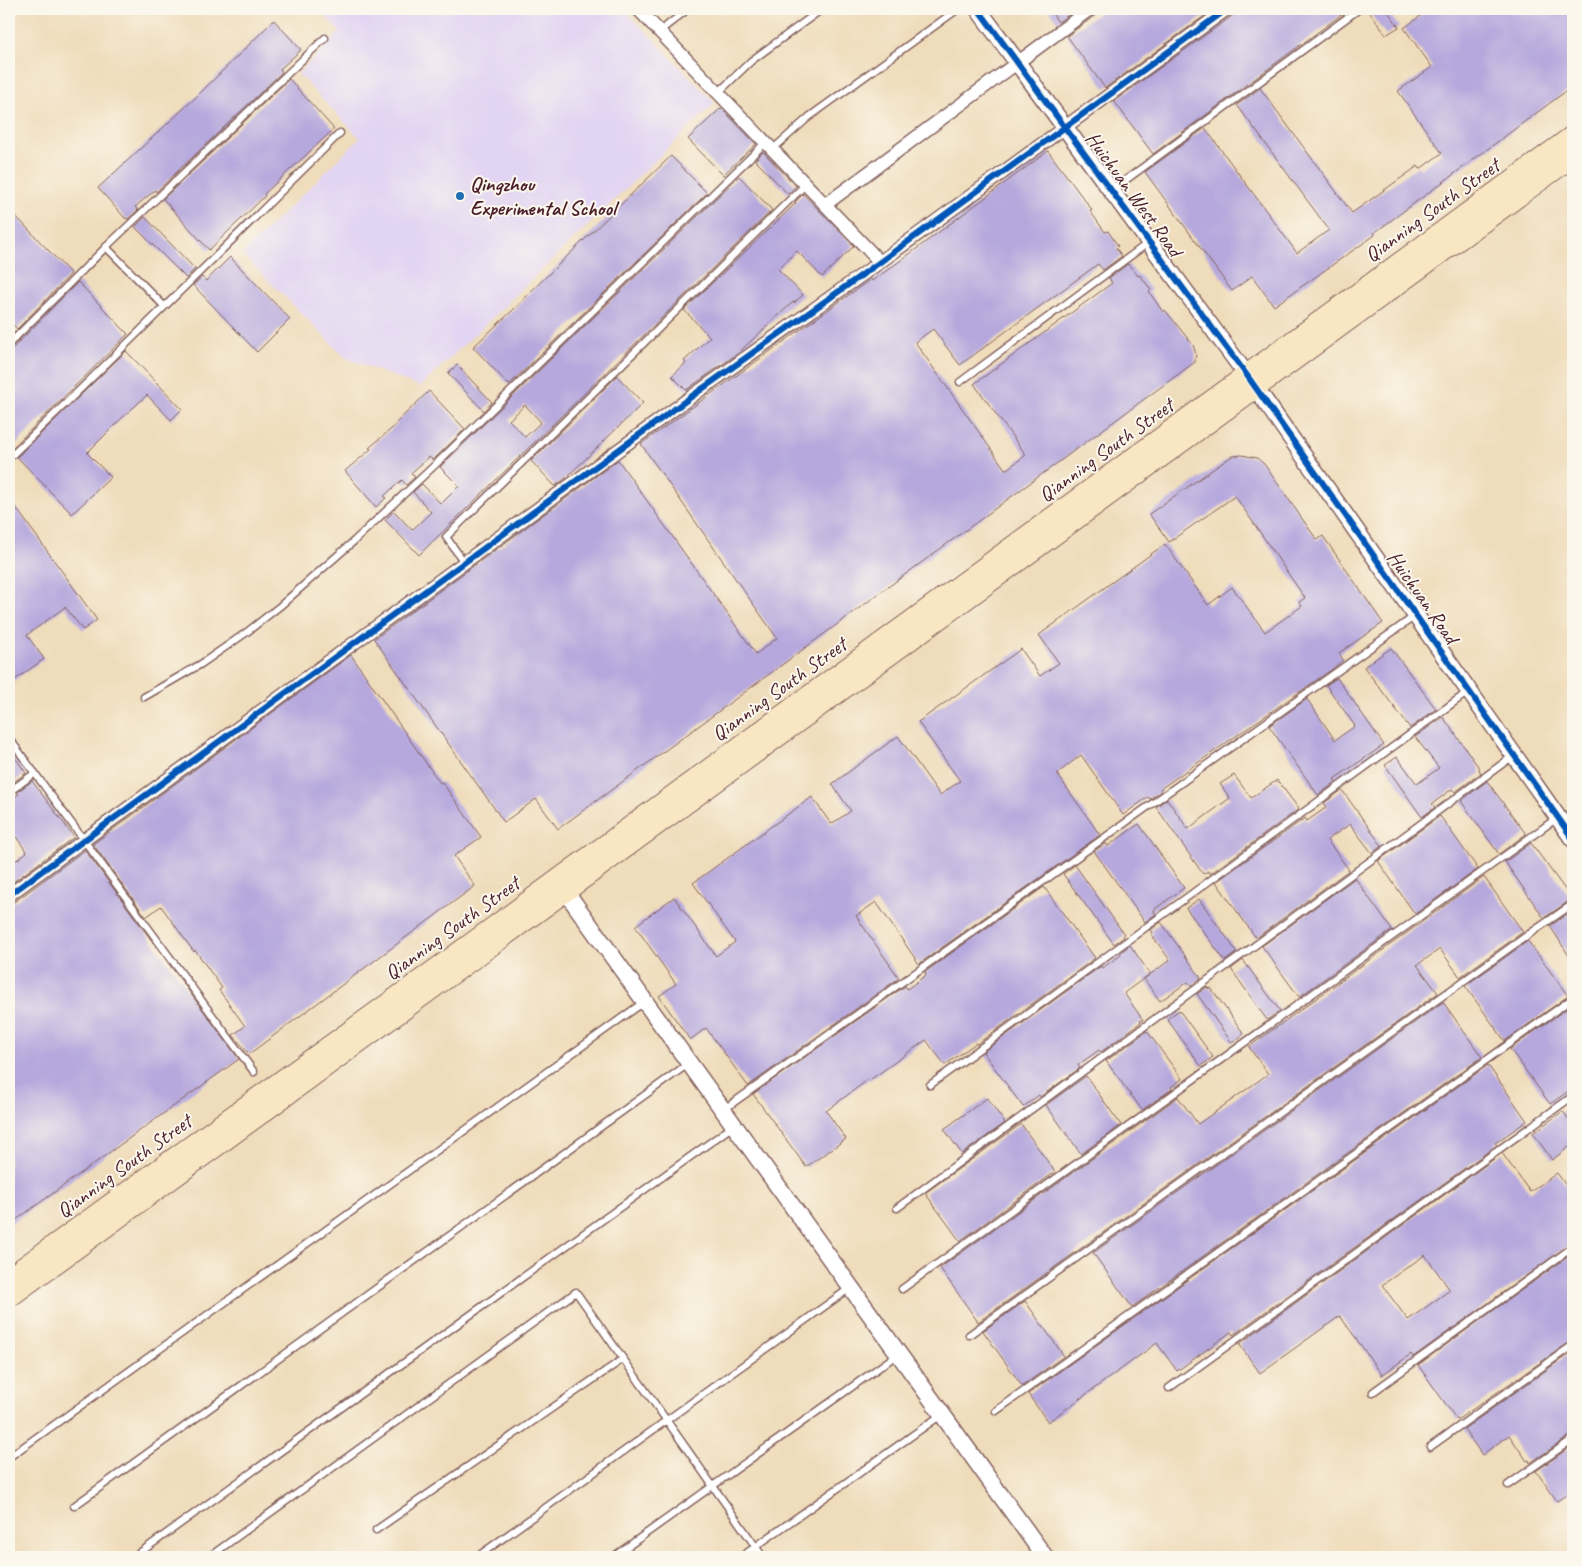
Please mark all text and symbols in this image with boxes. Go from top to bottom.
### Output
street label: Huichuan West Road [1080,126,1190,264]
street label: Qianning South Street [1360,151,1507,268]
place label: Qingzhou Experimental School [470,171,620,221]
marker: Qingzhou Experimental School [454,190,466,202]
street label: Qianning South Street [1034,391,1181,508]
street label: Huichuan Road [1382,546,1467,651]
street label: Qianning South Street [707,630,854,747]
street label: Qianning South Street [380,869,527,986]
street label: Qianning South Street [52,1107,199,1224]

